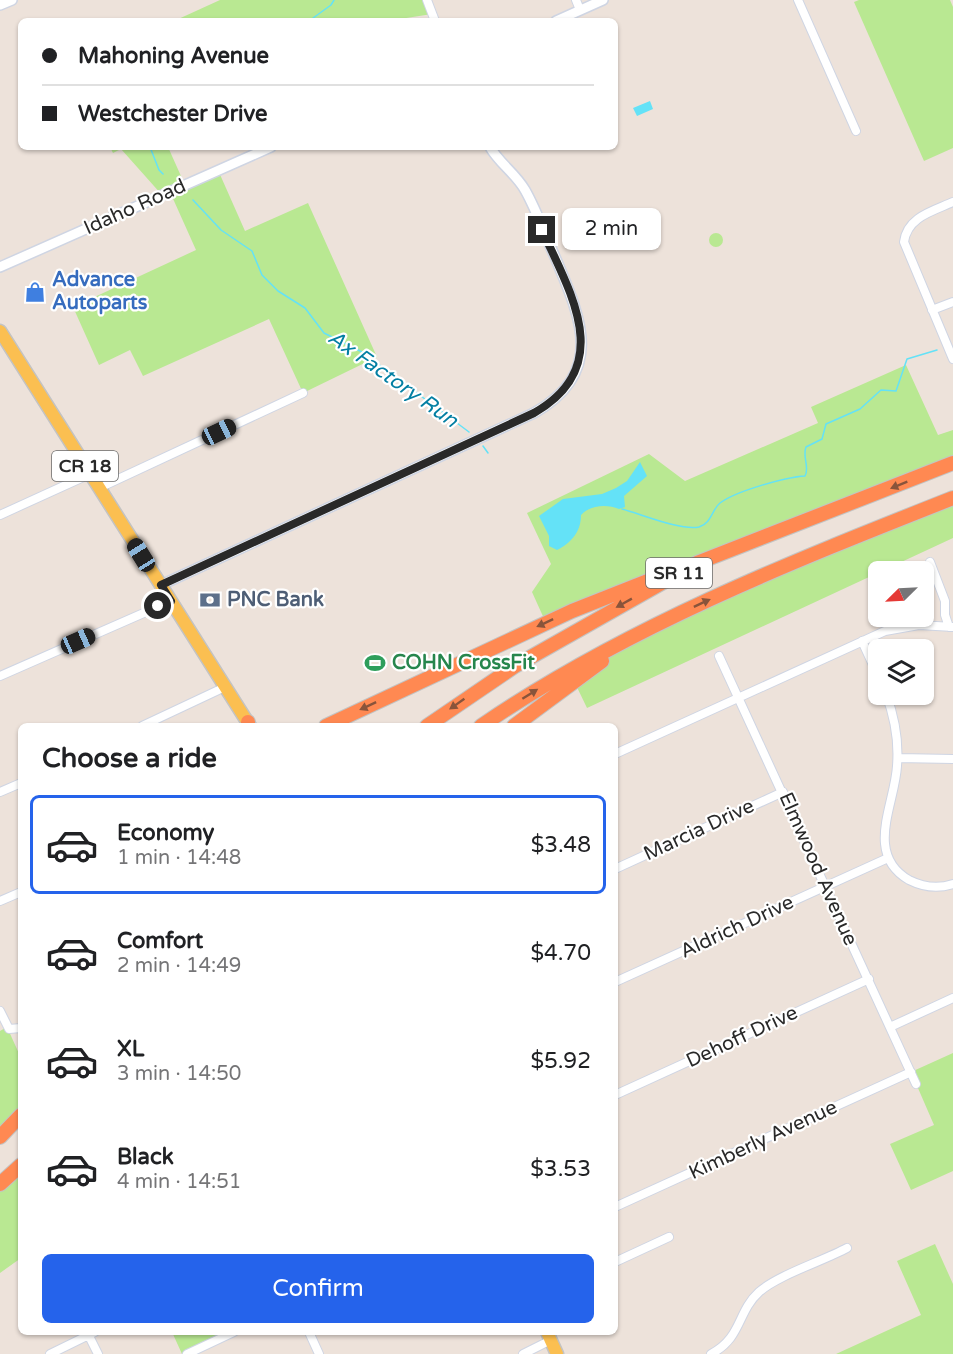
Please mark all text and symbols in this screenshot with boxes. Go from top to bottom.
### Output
text: Mahoning Avenue [78,43,269,69]
text: Westchester Drive [78,101,268,127]
street label: Idaho Road [80,174,190,240]
callout: 2 min [563,209,662,251]
route end [528,216,555,243]
text: 2 min [585,217,638,241]
place label: Advance Autoparts [52,268,148,315]
shop icon: Advance Autoparts [23,280,47,304]
water label: Ax Factory Run [323,325,464,434]
car [199,416,239,448]
road number: CR 18 [52,451,118,481]
one-way arrow [889,480,907,490]
car [124,535,158,575]
road number: SR 11 [646,558,712,588]
north arrow [868,561,934,627]
map controls [868,561,934,705]
bank icon: PNC Bank [198,588,222,612]
place label: PNC Bank [227,588,324,612]
route start [144,592,171,619]
one-way arrow [615,598,632,608]
one-way arrow [694,599,711,608]
one-way arrow [536,619,553,628]
car [58,625,98,657]
button: layers [868,639,934,705]
sports icon: COHN CrossFit [363,651,387,675]
place label: COHN CrossFit [392,651,535,675]
one-way arrow [521,688,538,699]
one-way arrow [449,698,465,710]
one-way arrow [360,702,377,711]
text: Choose a ride [42,742,217,775]
street label: Elmwood Avenue [773,789,863,949]
street label: Marcia Drive [640,794,758,866]
icon: car [45,818,99,872]
text: Economy [117,820,214,846]
text: $3.48 [531,832,591,858]
text: 1 min · 14:48 [117,846,241,870]
street label: Aldrich Drive [676,890,798,964]
icon: car [45,926,99,980]
text: Comfort [117,928,203,954]
text: $4.70 [530,940,591,966]
text: 2 min · 14:49 [117,954,241,978]
street label: Dehoff Drive [682,1001,802,1073]
icon: car [45,1034,99,1088]
text: XL [117,1036,144,1062]
text: $5.92 [530,1048,591,1074]
text: 3 min · 14:50 [117,1062,241,1086]
street label: Kimberly Avenue [685,1095,841,1185]
icon: car [45,1142,99,1196]
text: Black [117,1144,174,1170]
text: $3.53 [530,1156,591,1182]
text: 4 min · 14:51 [117,1170,241,1194]
button: Confirm [42,1254,594,1323]

